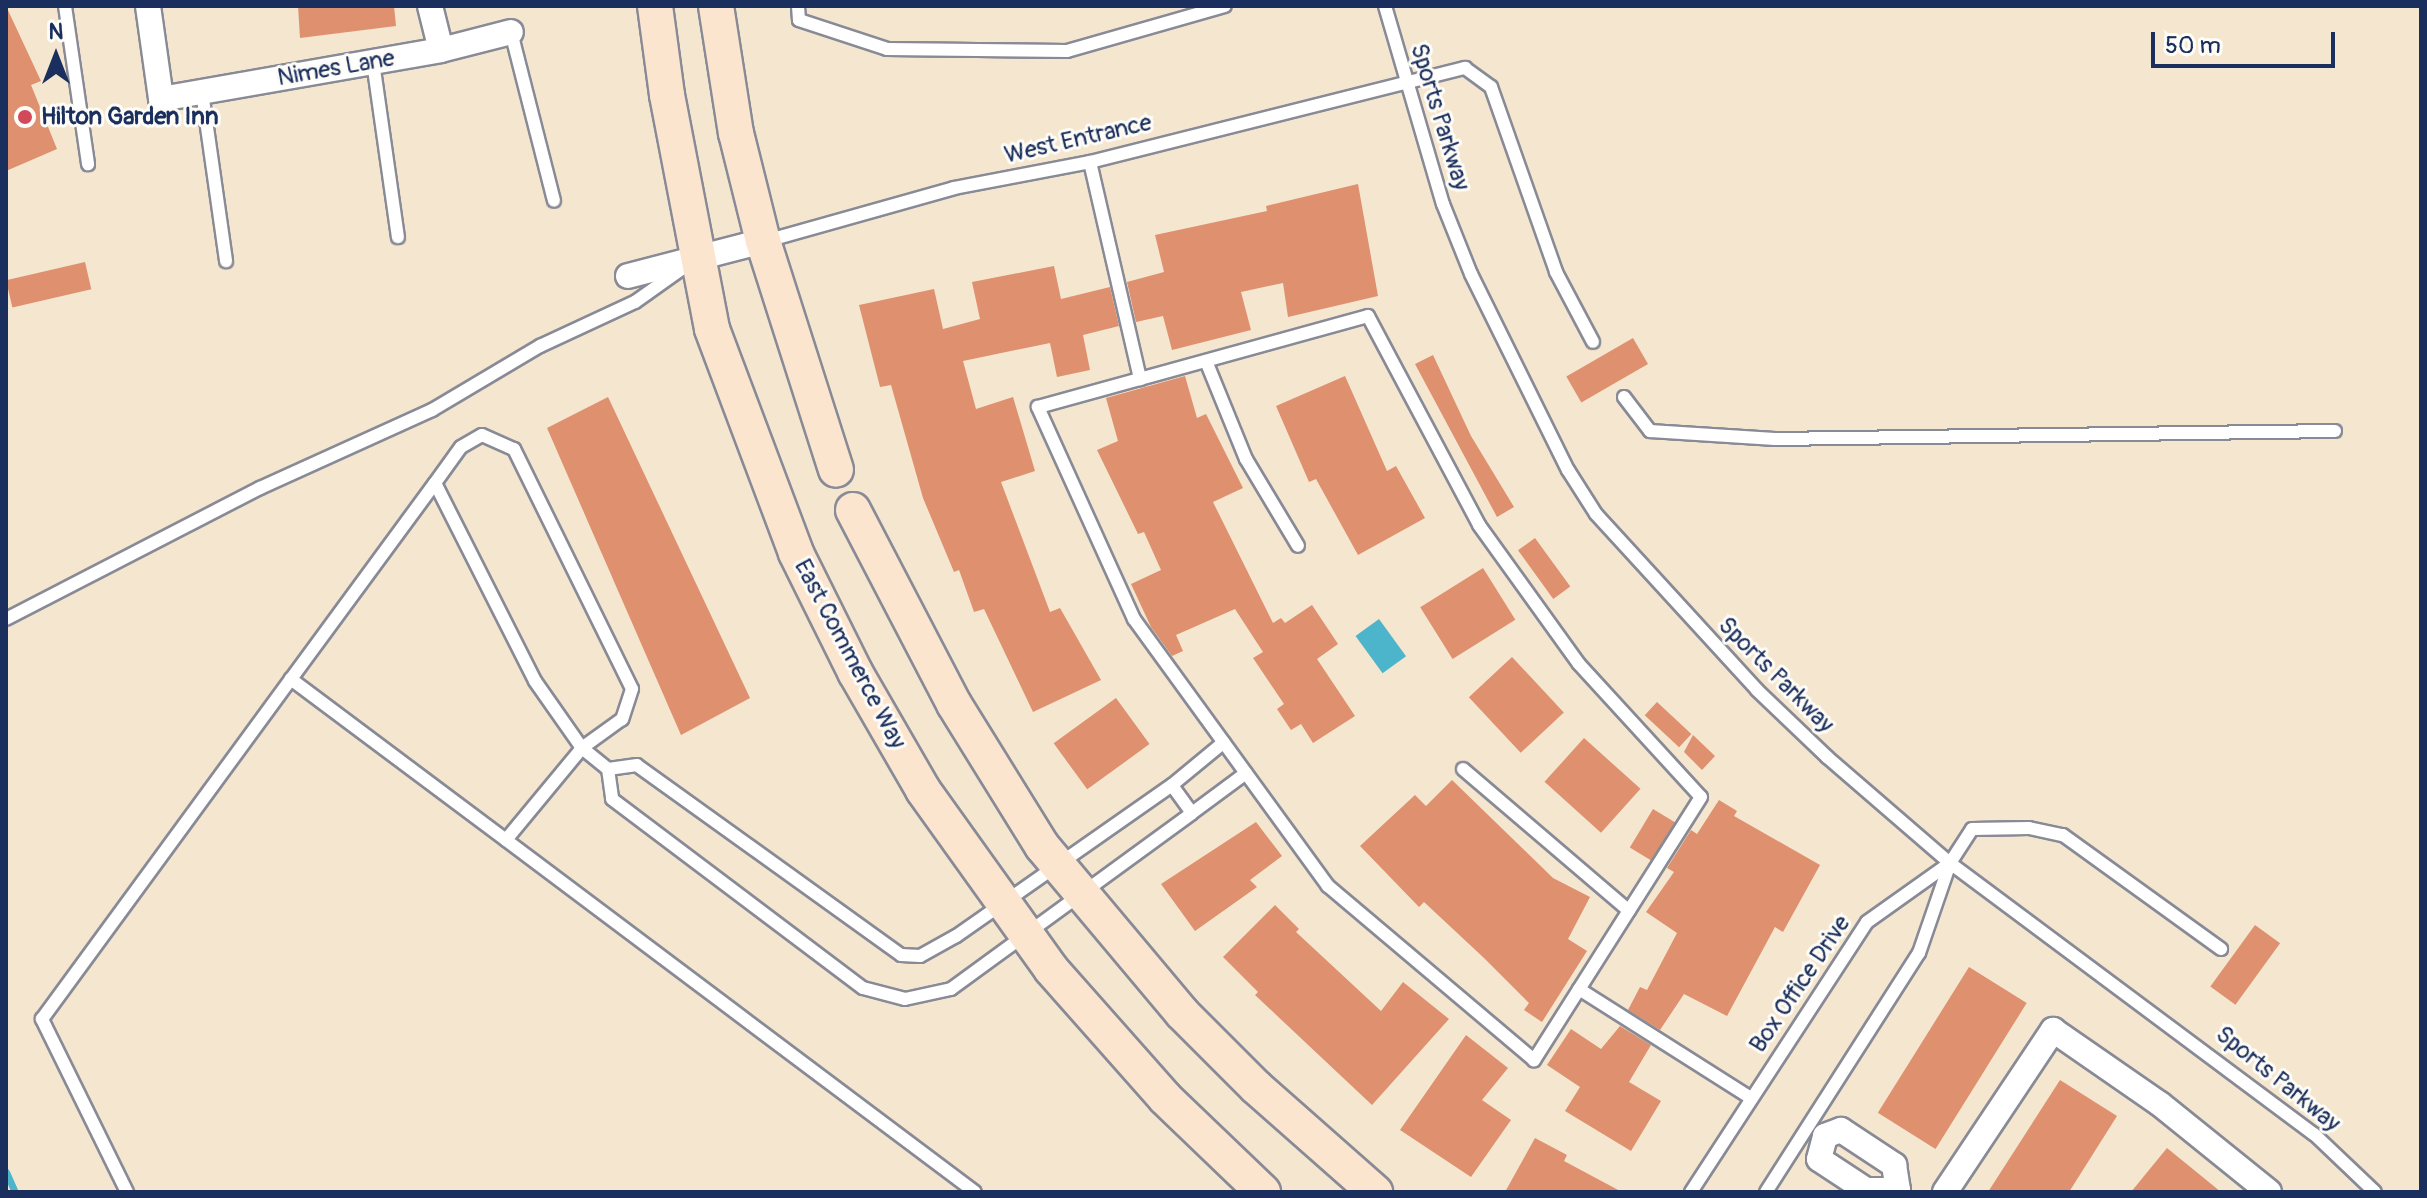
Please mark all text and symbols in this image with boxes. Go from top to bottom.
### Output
north arrow [16,16,96,96]
scale bar [2155,16,2339,66]
text: N [49,18,63,46]
text: 50 m [2165,31,2221,60]
street label: Sports Parkway [1404,40,1476,194]
street label: Nimes Lane [275,44,397,92]
place label: Hilton Garden Inn [41,103,219,131]
marker: Hilton Garden Inn [16,108,34,126]
street label: West Entrance [1002,108,1154,170]
street label: East Commerce Way [788,554,912,754]
street label: Sports Parkway [1712,611,1840,739]
street label: Box Office Drive [1744,910,1856,1058]
street label: Sports Parkway [2210,1020,2346,1138]

